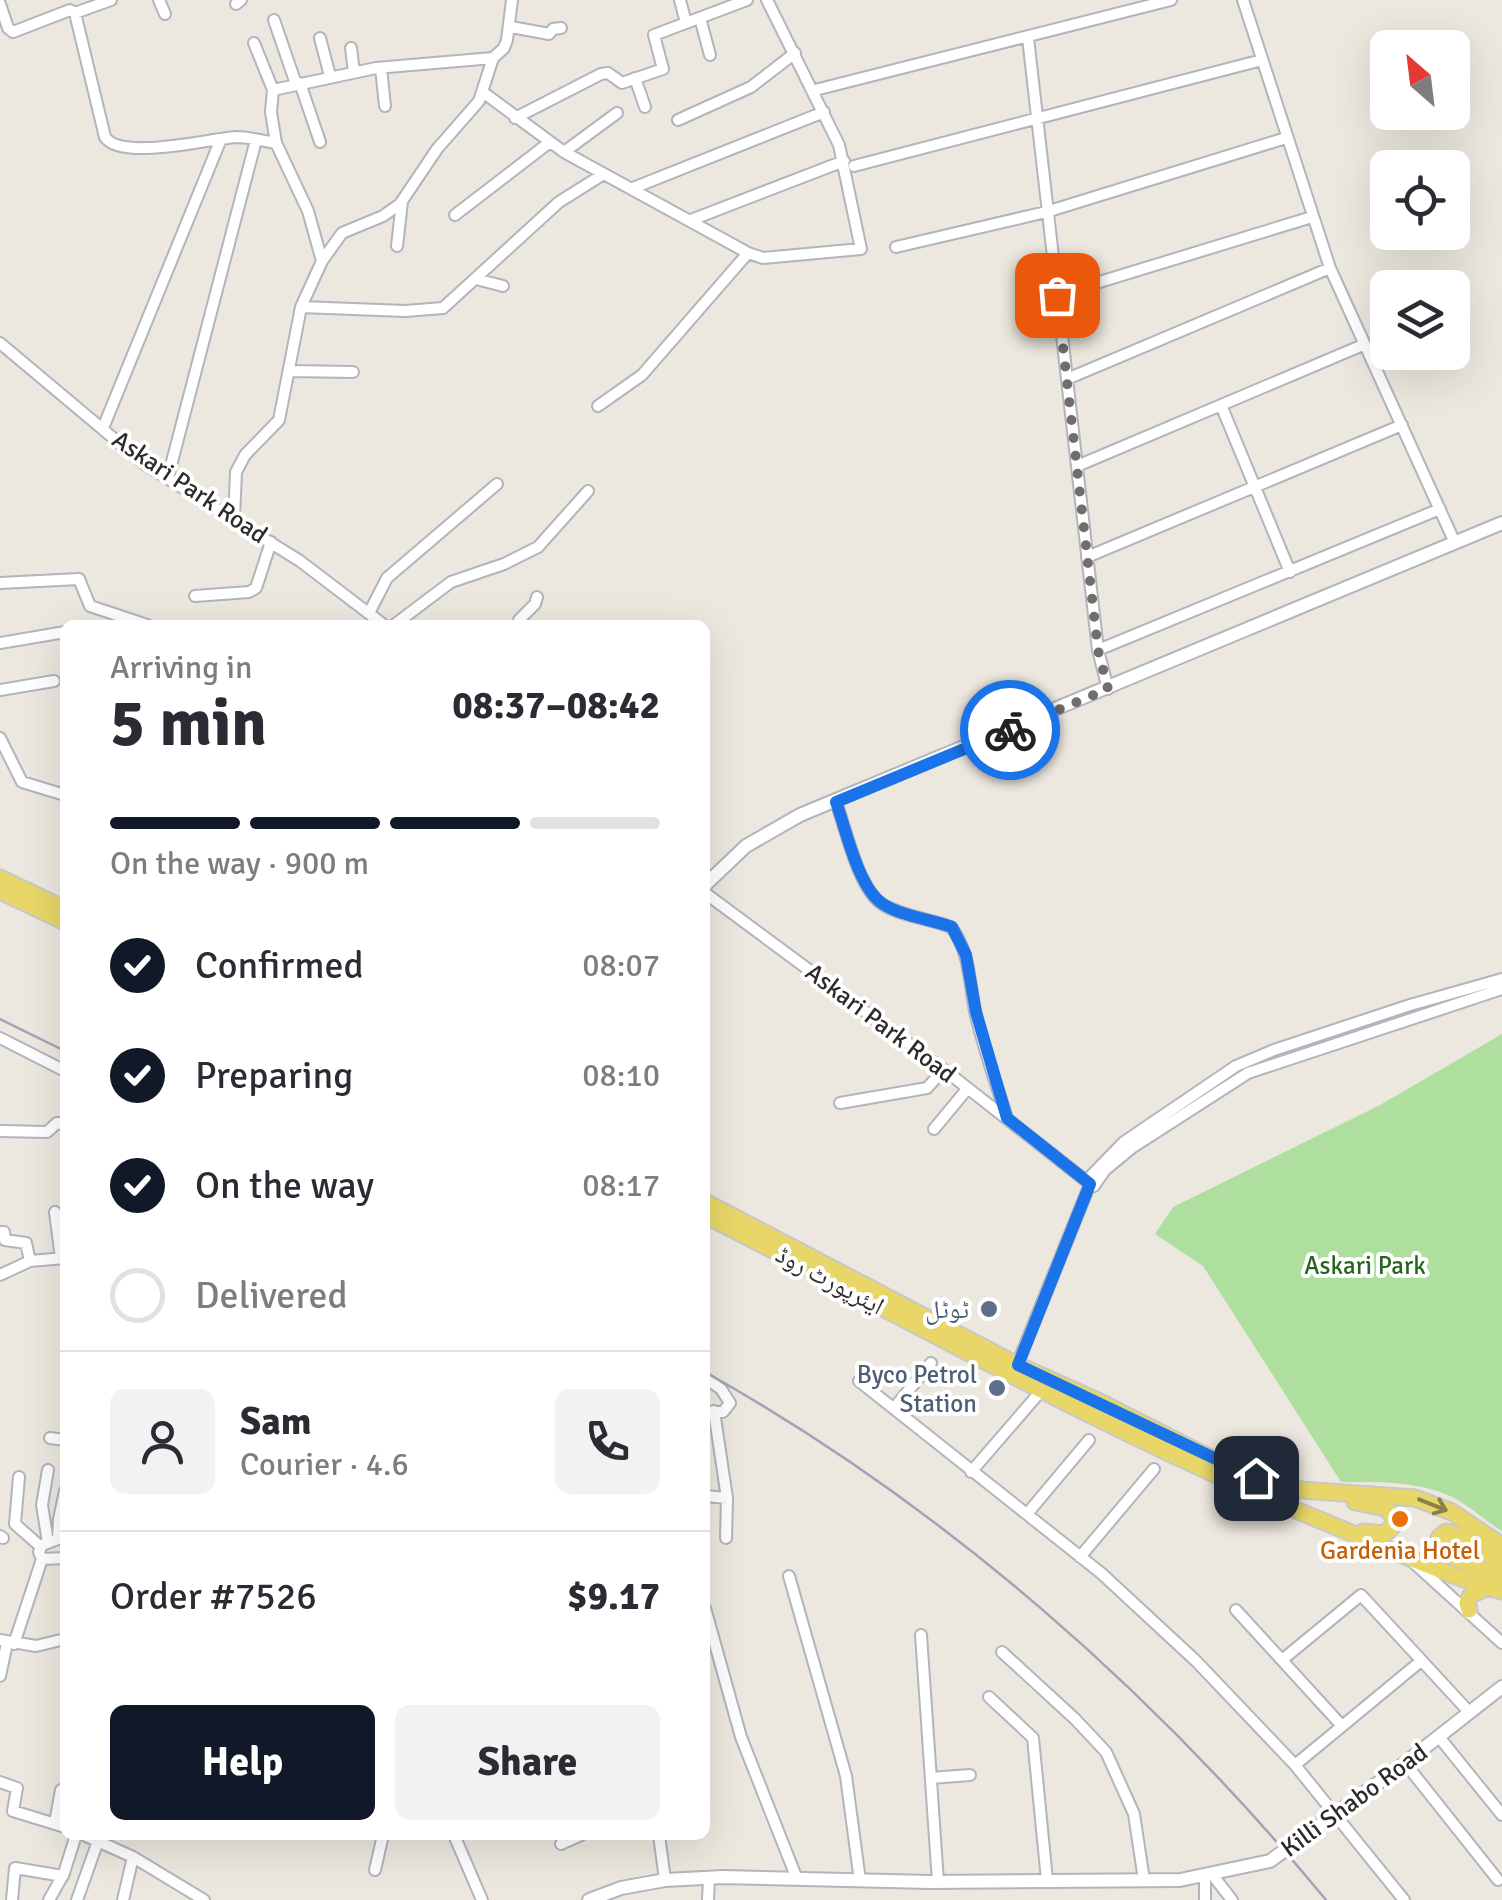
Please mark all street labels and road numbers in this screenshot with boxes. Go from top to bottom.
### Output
street label: Askari Park Road [107,424,273,550]
street label: Askari Park Road [800,956,962,1090]
street label: ایئرپورٹ روڈ [770,1239,890,1321]
street label: Killi Shabo Road [1275,1736,1433,1864]

